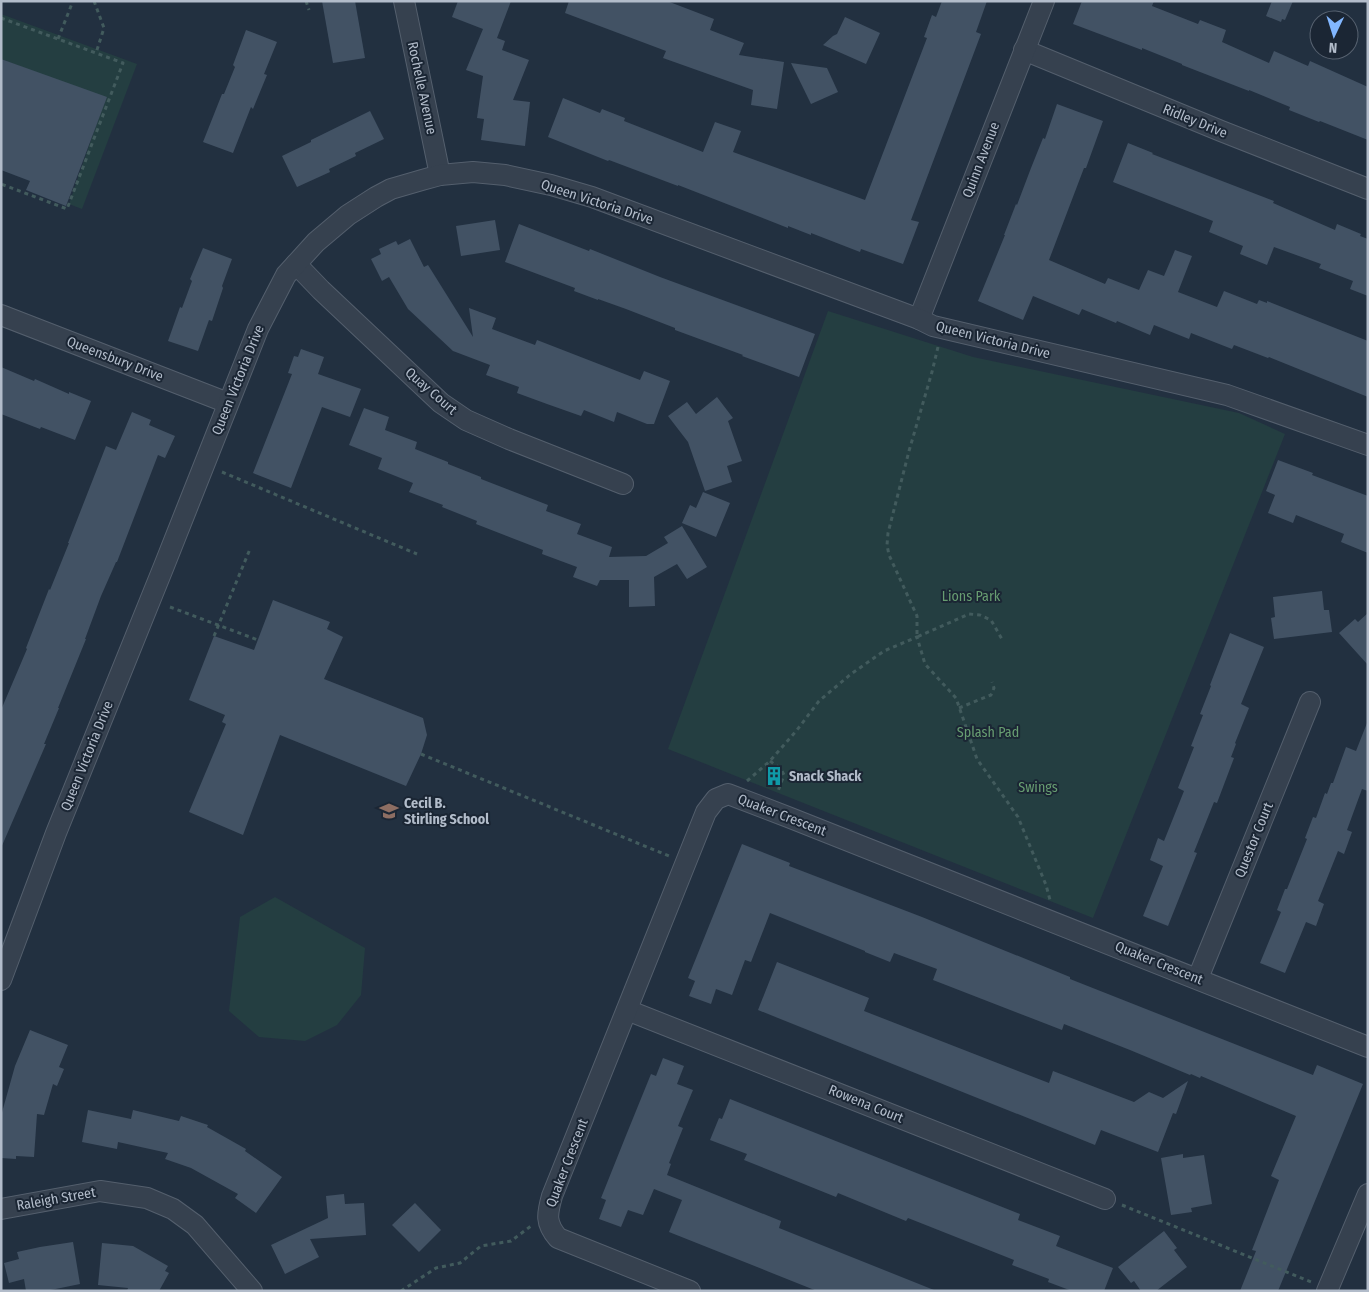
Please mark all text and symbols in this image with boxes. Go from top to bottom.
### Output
north arrow [1309,10,1359,60]
text: N [1328,39,1338,56]
street label: Rochelle Avenue [404,40,440,136]
street label: Ridley Drive [1160,100,1230,142]
street label: Quinn Avenue [959,120,1003,200]
street label: Queen Victoria Drive [539,176,655,228]
street label: Queen Victoria Drive [934,318,1052,362]
street label: Queen Victoria Drive [208,322,268,438]
street label: Queensbury Drive [64,333,166,385]
street label: Quay Court [402,364,461,418]
park label: Lions Park [942,588,1001,605]
street label: Queen Victoria Drive [57,698,117,814]
park label: Splash Pad [957,724,1019,741]
building icon: Snack Shack [763,765,785,787]
place label: Snack Shack [789,768,862,785]
park label: Swings [1018,779,1058,796]
street label: Quaker Crescent [735,790,829,840]
place label: Cecil B. Stirling School [404,795,489,828]
street label: Questor Court [1231,799,1277,880]
school or university icon: Cecil B. Stirling School [378,800,400,822]
street label: Quaker Crescent [1113,938,1206,989]
street label: Rowena Court [826,1081,906,1127]
street label: Quaker Crescent [542,1116,592,1210]
street label: Raleigh Street [15,1184,97,1214]

